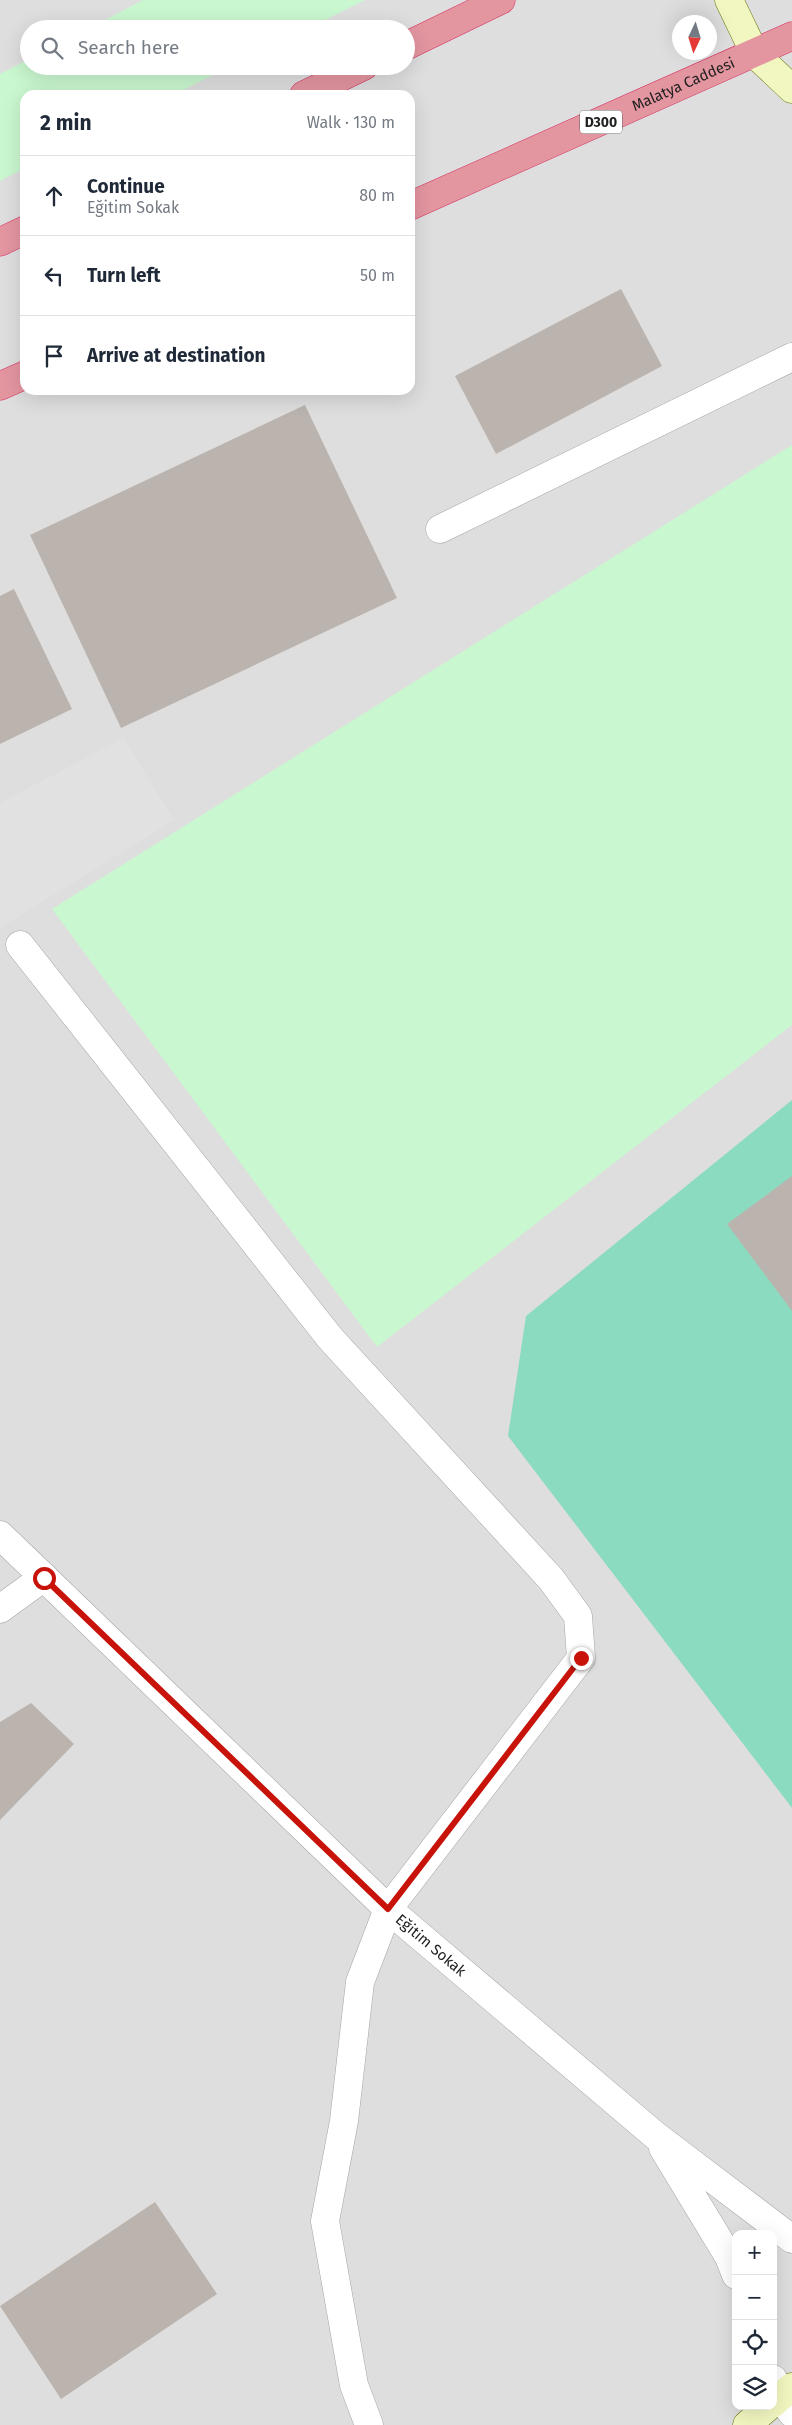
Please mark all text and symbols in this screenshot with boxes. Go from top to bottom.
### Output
north arrow [672,15,717,60]
search box [20,20,415,75]
icon: search [38,34,66,62]
text: Search here [78,36,179,59]
street label: Malatya Caddesi [629,54,737,115]
text: 2 min [40,110,92,136]
road number: D300 [580,110,622,134]
text: Walk · 130 m [307,113,395,132]
text: Continue [87,175,165,198]
icon: ahead [40,182,68,210]
text: 80 m [359,186,395,205]
text: Eğitim Sokak [87,198,179,217]
icon: left [40,262,68,290]
text: Turn left [87,264,161,287]
text: 50 m [360,266,395,285]
icon: arrive [40,342,68,370]
text: Arrive at destination [87,344,266,367]
route start [33,1567,56,1590]
route end [570,1647,593,1670]
street label: Eğitim Sokak [392,1910,470,1980]
map controls [732,2230,777,2410]
button: + [732,2230,777,2275]
button: − [732,2275,777,2320]
button: locate [732,2320,777,2365]
button: layers [732,2365,777,2410]

